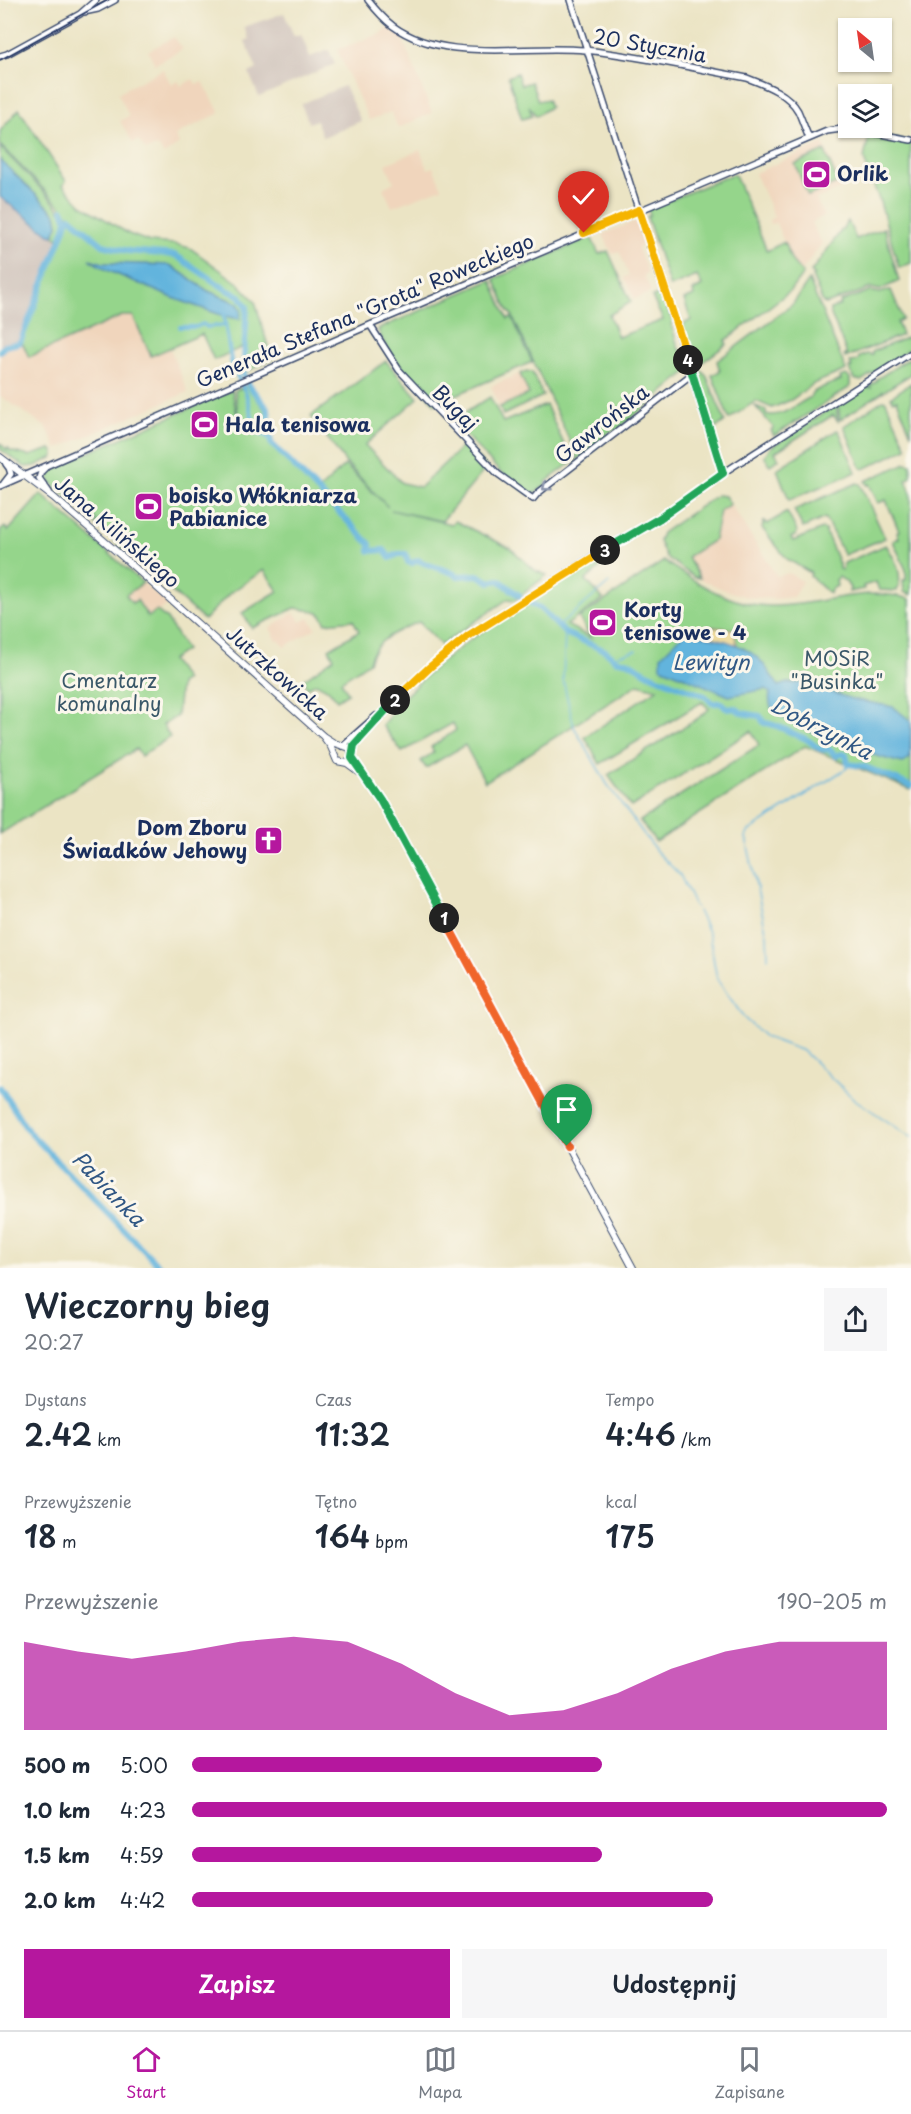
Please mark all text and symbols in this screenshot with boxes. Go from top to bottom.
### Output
north arrow [838,18,892,72]
map controls [838,18,892,138]
street label: 20 Stycznia [591,20,710,70]
button: layers [838,84,892,138]
sports icon: Orlik [800,158,832,190]
place label: Orlik [837,158,889,188]
pin [558,171,609,233]
icon: check [567,180,600,213]
street label: Generała Stefana "Grota" Roweckiego [191,225,538,395]
pin: 4 [673,345,703,375]
text: 4 [683,348,693,372]
street label: Gawrońska [548,376,655,470]
street label: Bugaj [426,377,486,437]
sports icon: Hala tenisowa [188,409,220,441]
place label: Hala tenisowa [225,409,371,439]
street label: Jana Kilińskiego [48,468,187,594]
one-way arrow [542,479,553,490]
place label: boisko Włókniarza Pabianice [169,480,358,533]
sports icon: boisko Włókniarza Pabianice [132,491,164,523]
pin: 3 [590,535,620,565]
text: 3 [600,538,610,562]
place label: Korty tenisowe - 4 [624,594,747,647]
sports icon: Korty tenisowe - 4 [587,606,619,638]
street label: Jutrzkowicka [220,618,336,727]
park label: MOSiR "Businka" [791,643,883,696]
water label: Lewityn [672,645,751,677]
park label: Cmentarz komunalny [57,665,161,718]
pin: 2 [380,685,410,715]
text: 2 [389,688,401,712]
water label: Dobrzynka [765,688,879,767]
place label: Dom Zboru Świadków Jehowy [62,812,247,865]
church icon: Dom Zboru Świadków Jehowy [252,824,284,856]
pin: 1 [429,903,459,933]
text: 1 [440,906,448,930]
pin [541,1084,592,1146]
icon: arrive [550,1093,583,1126]
water label: Pabianka [65,1143,154,1233]
text: Wieczorny bieg [24,1279,270,1329]
button: share [824,1288,887,1351]
text: 20:27 [24,1327,83,1357]
text: Dystans [24,1387,87,1411]
text: Czas [315,1387,352,1411]
text: Tempo [605,1387,654,1411]
text: 2.42 [24,1411,92,1456]
text: 11:32 [315,1411,390,1456]
text: 4:46 [605,1411,676,1456]
text: km [92,1427,121,1451]
text: /km [676,1427,712,1451]
text: Przewyższenie [24,1489,132,1513]
text: Tętno [315,1489,357,1513]
text: kcal [605,1489,637,1513]
text: 18 [24,1513,57,1558]
text: 164 [315,1513,370,1558]
text: 175 [605,1513,655,1558]
text: m [57,1529,77,1553]
text: bpm [370,1529,408,1553]
text: Przewyższenie [24,1586,159,1616]
text: 190–205 m [777,1586,887,1616]
text: 500 m [24,1750,91,1780]
text: 5:00 [120,1750,168,1780]
text: 1.0 km [24,1795,91,1825]
text: 4:23 [120,1795,166,1825]
text: 1.5 km [24,1840,90,1870]
text: 4:59 [120,1840,164,1870]
text: 2.0 km [24,1885,96,1915]
text: 4:42 [120,1885,165,1915]
button: Zapisz [24,1949,450,2018]
button: Udostępnij [462,1949,887,2018]
tab: Start [126,2043,166,2103]
tab: Mapa [418,2043,462,2103]
tab: Zapisane [714,2043,785,2103]

